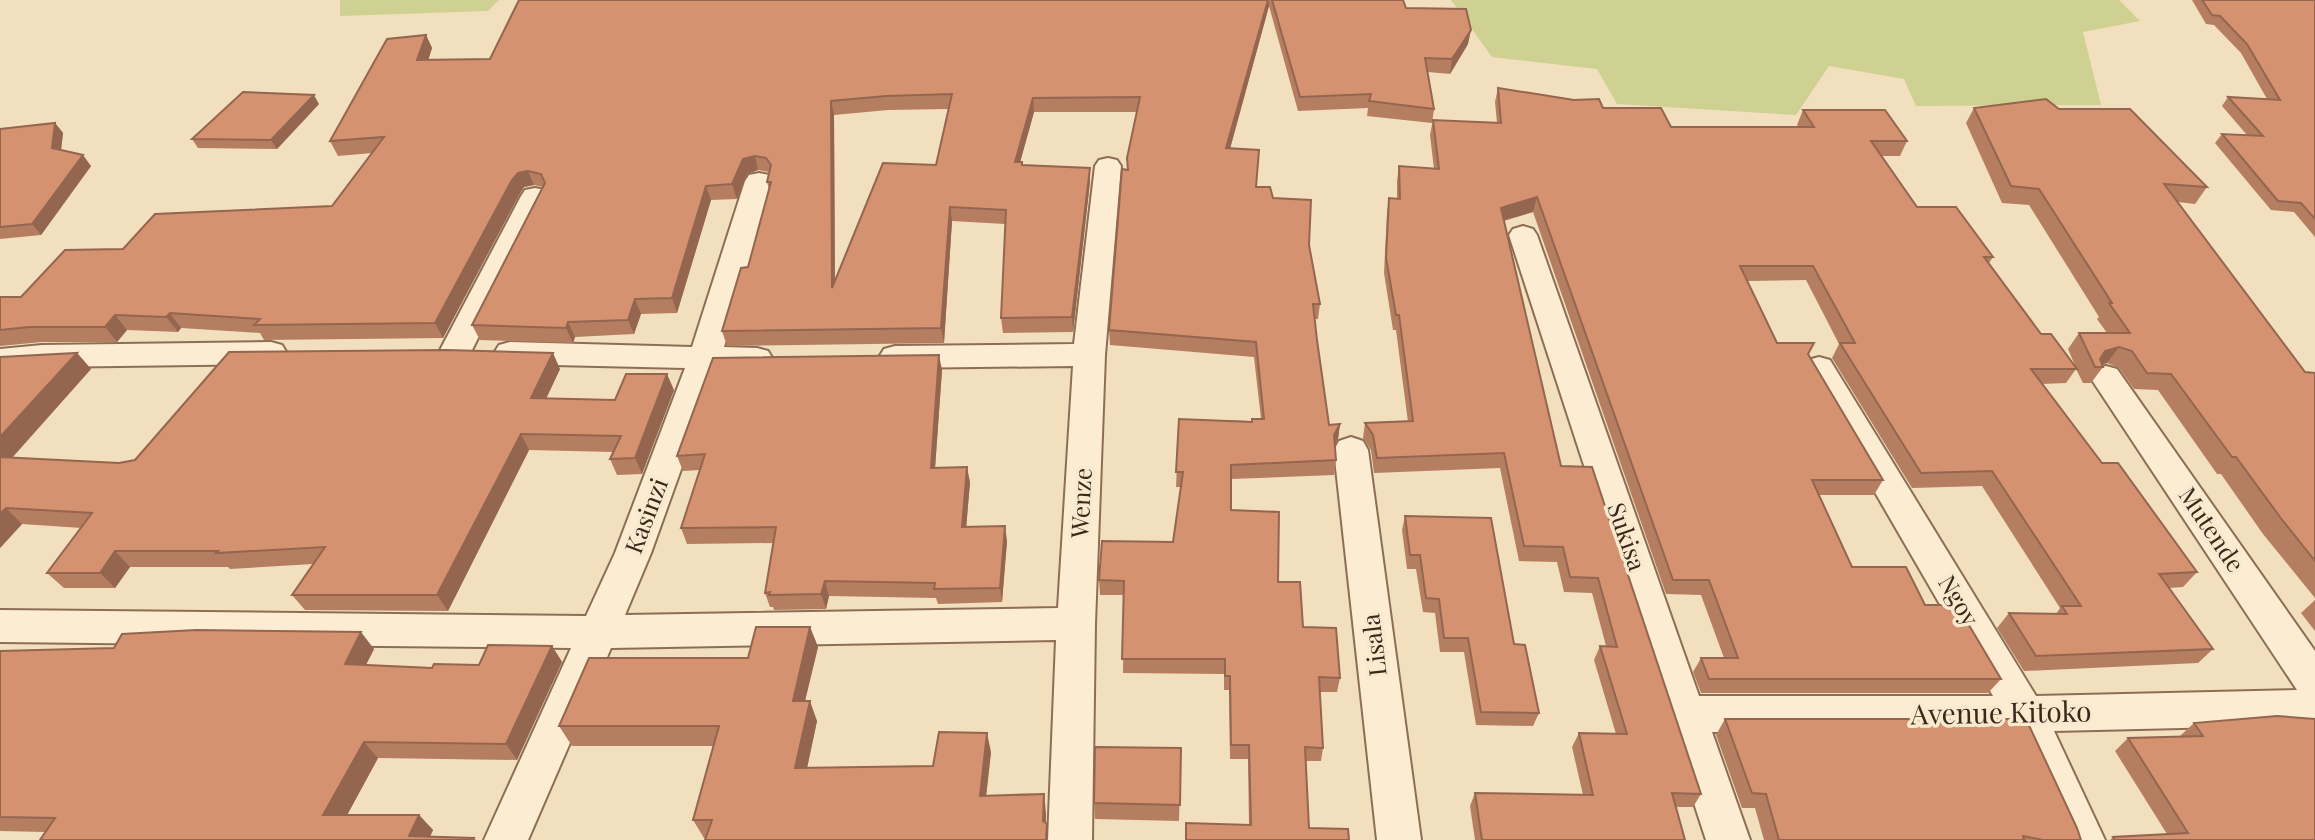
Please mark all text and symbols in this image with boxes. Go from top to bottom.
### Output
street label: Wenze [1062,467,1098,540]
street label: Kasinzi [616,473,674,558]
street label: Mutende [2173,480,2253,577]
street label: Sukisa [1601,498,1654,575]
street label: Ngoy [1932,569,1987,631]
street label: Lisala [1353,612,1393,678]
street label: Avenue Kitoko [1909,691,2092,732]

